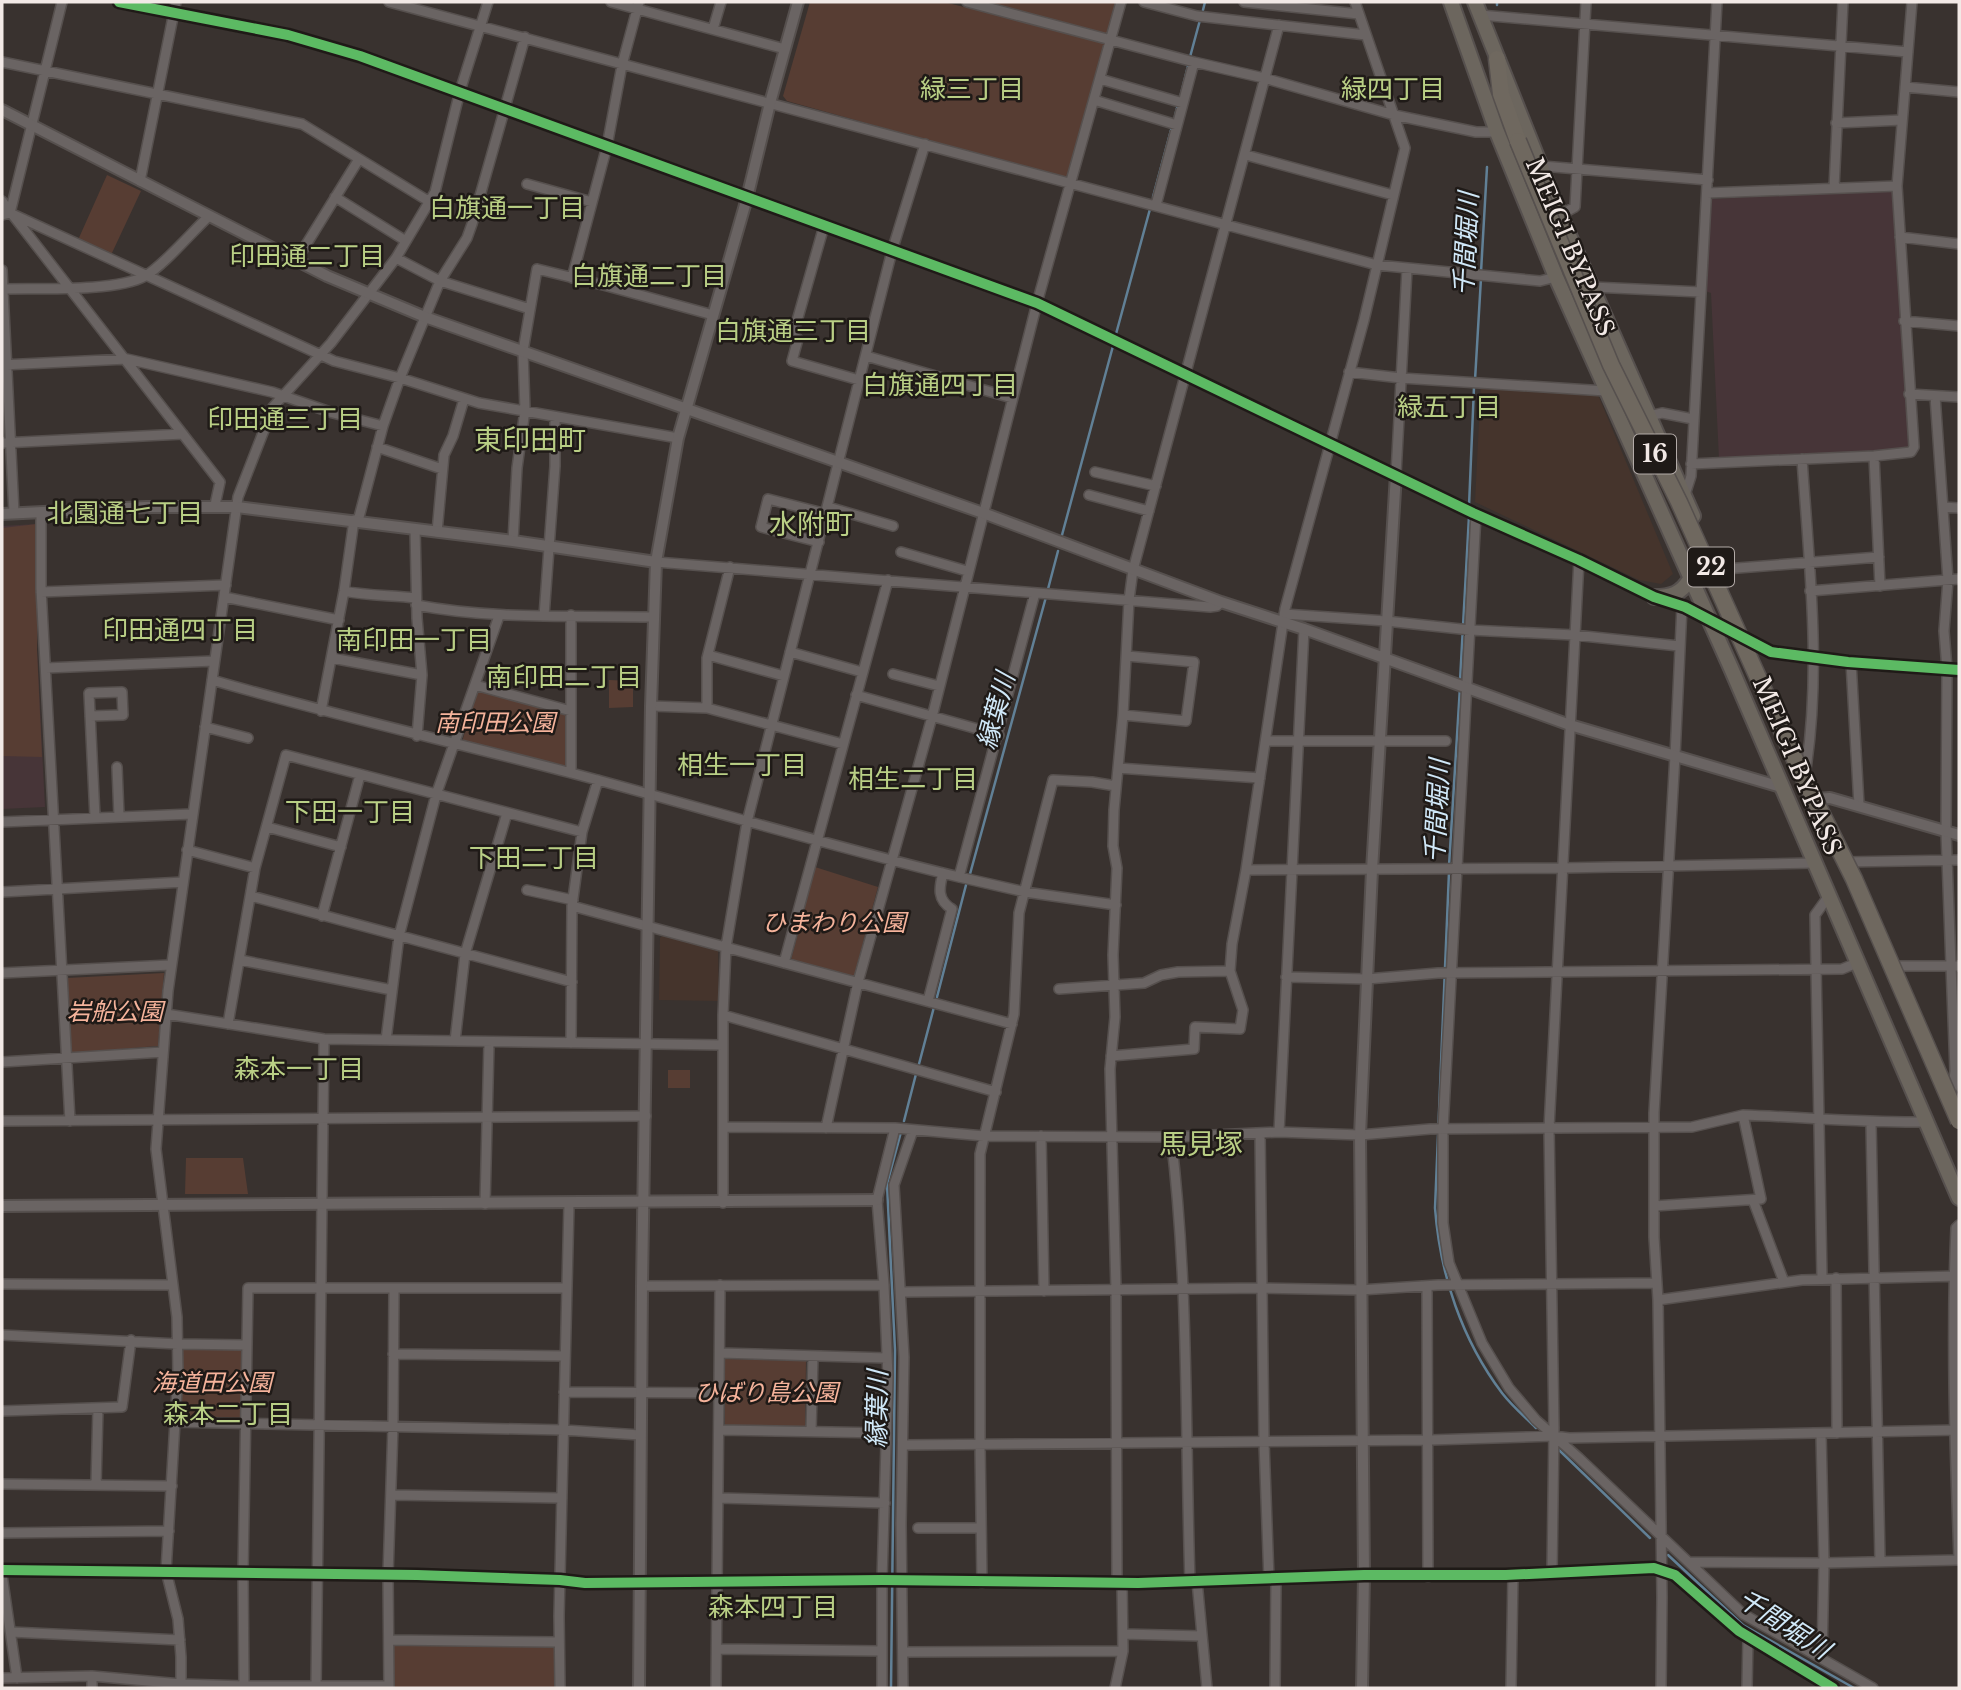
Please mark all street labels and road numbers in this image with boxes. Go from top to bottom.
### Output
street label: MEIGI BYPASS [1520,153,1621,340]
road number: 16 [1634,435,1676,474]
road number: 22 [1688,548,1734,586]
street label: MEIGI BYPASS [1747,672,1848,859]

